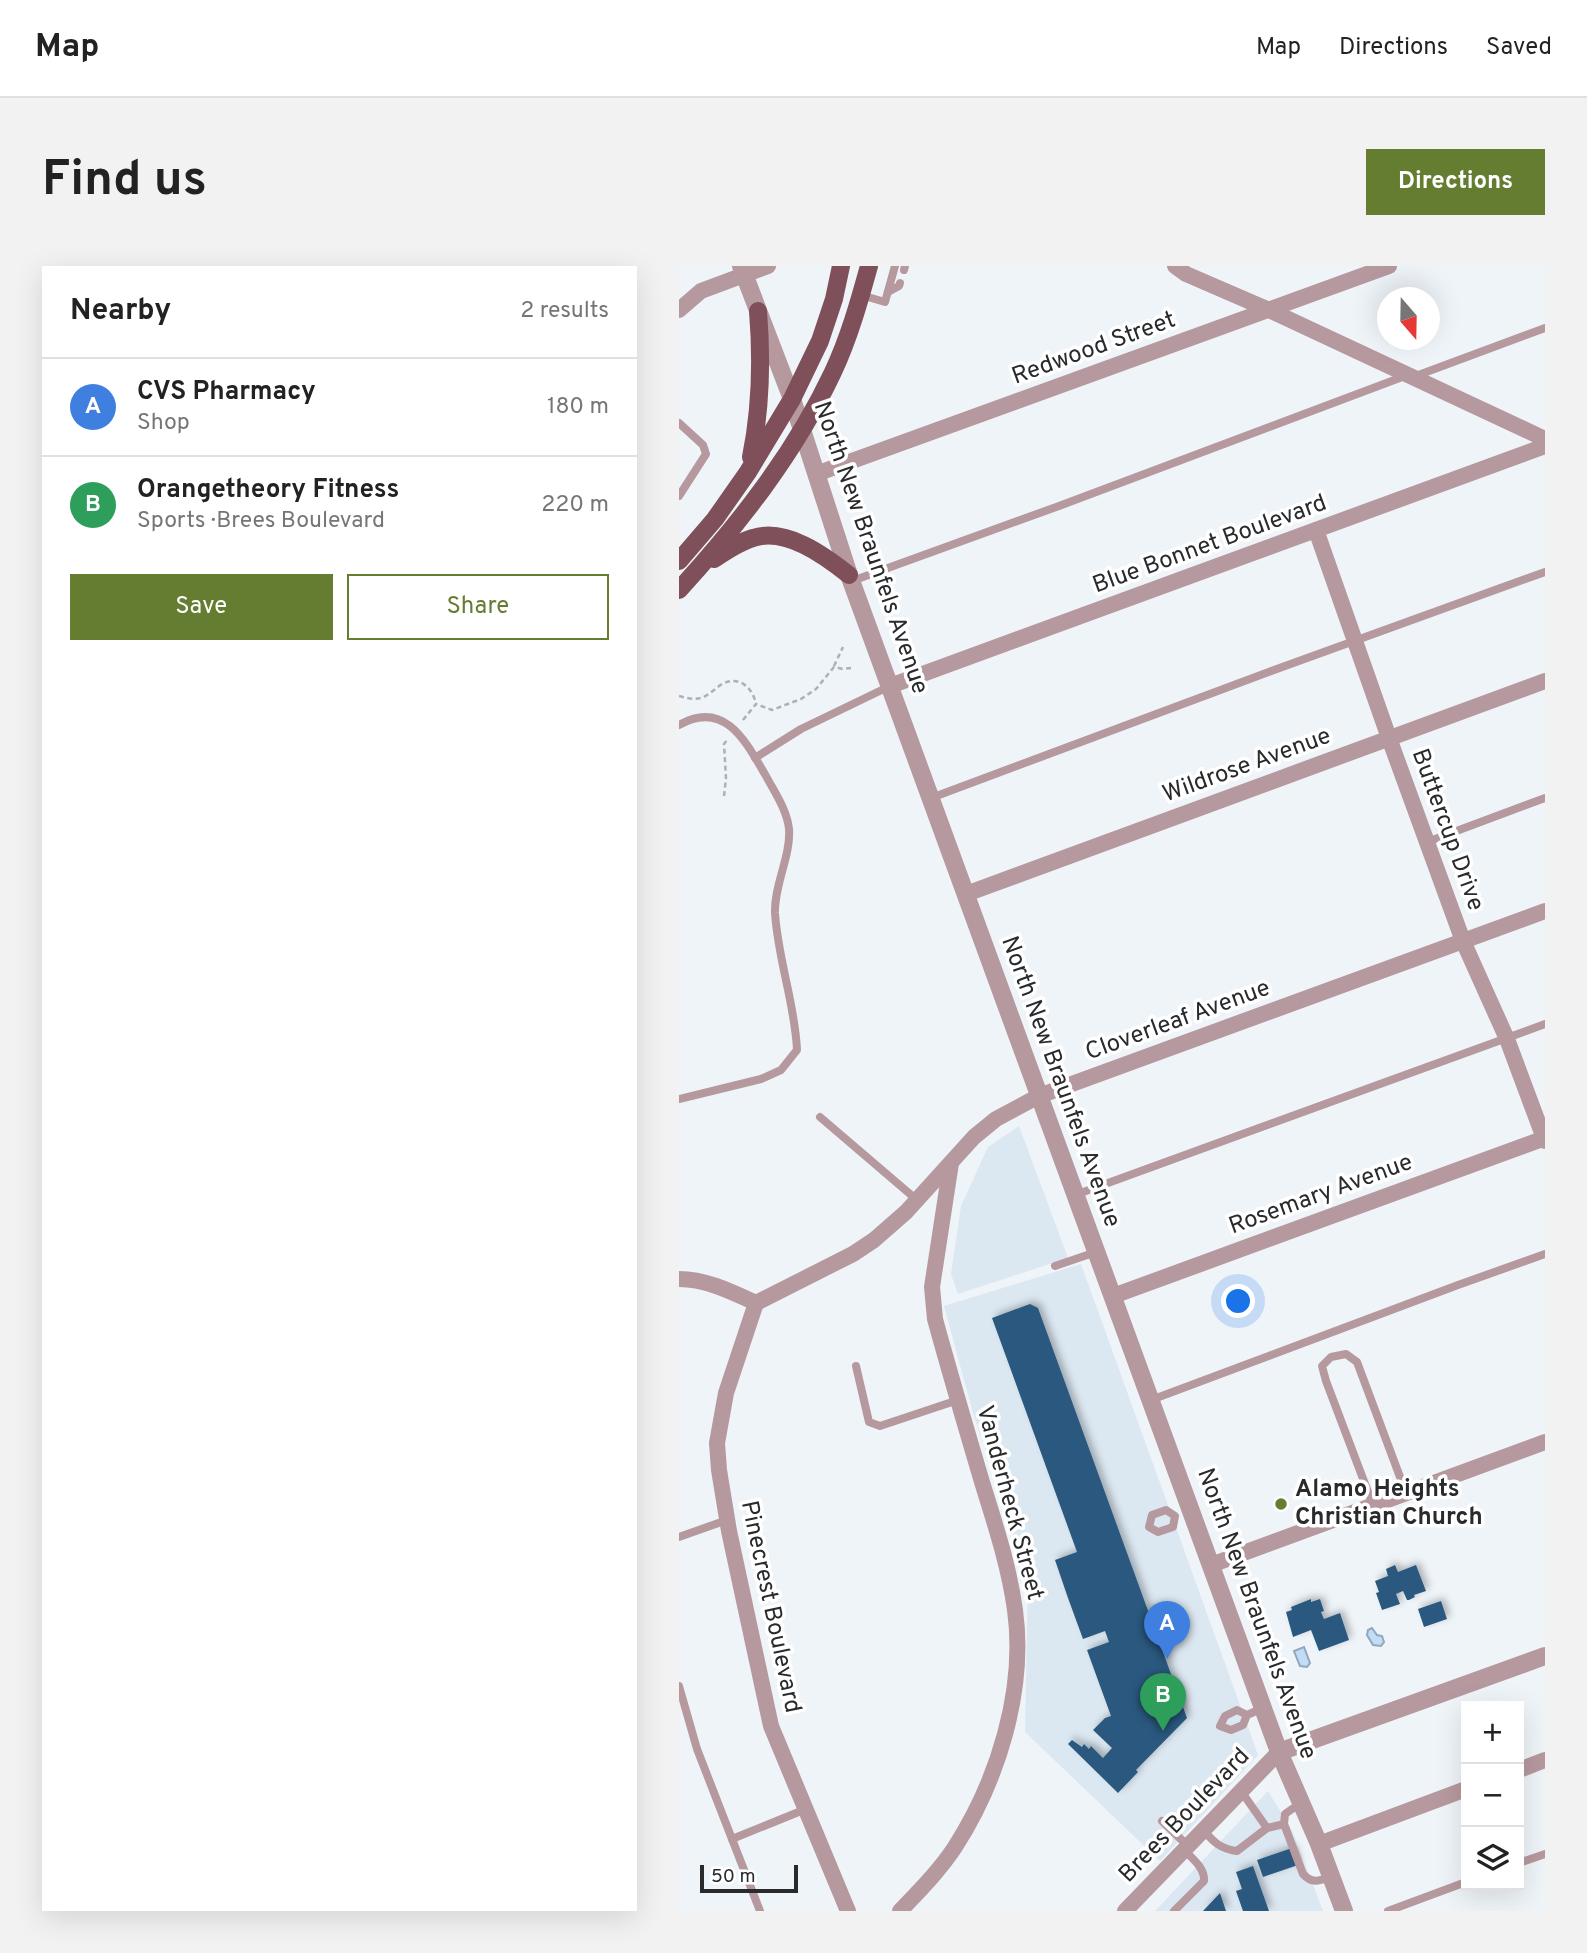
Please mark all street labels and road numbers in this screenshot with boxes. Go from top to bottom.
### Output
street label: Redwood Street [1008,306,1180,392]
street label: North New Braunfels Avenue [806,398,934,698]
street label: Blue Bonnet Boulevard [1089,489,1331,601]
street label: Wildrose Avenue [1159,722,1335,810]
street label: Buttercup Drive [1404,745,1490,915]
street label: North New Braunfels Avenue [993,932,1127,1232]
street label: Cloverleaf Avenue [1082,974,1274,1068]
street label: Rosemary Avenue [1225,1148,1417,1242]
street label: Vanderheck Street [969,1402,1049,1604]
street label: North New Braunfels Avenue [1189,1464,1323,1764]
street label: Pinecrest Boulevard [733,1498,807,1716]
street label: Brees Boulevard [1113,1742,1257,1890]

